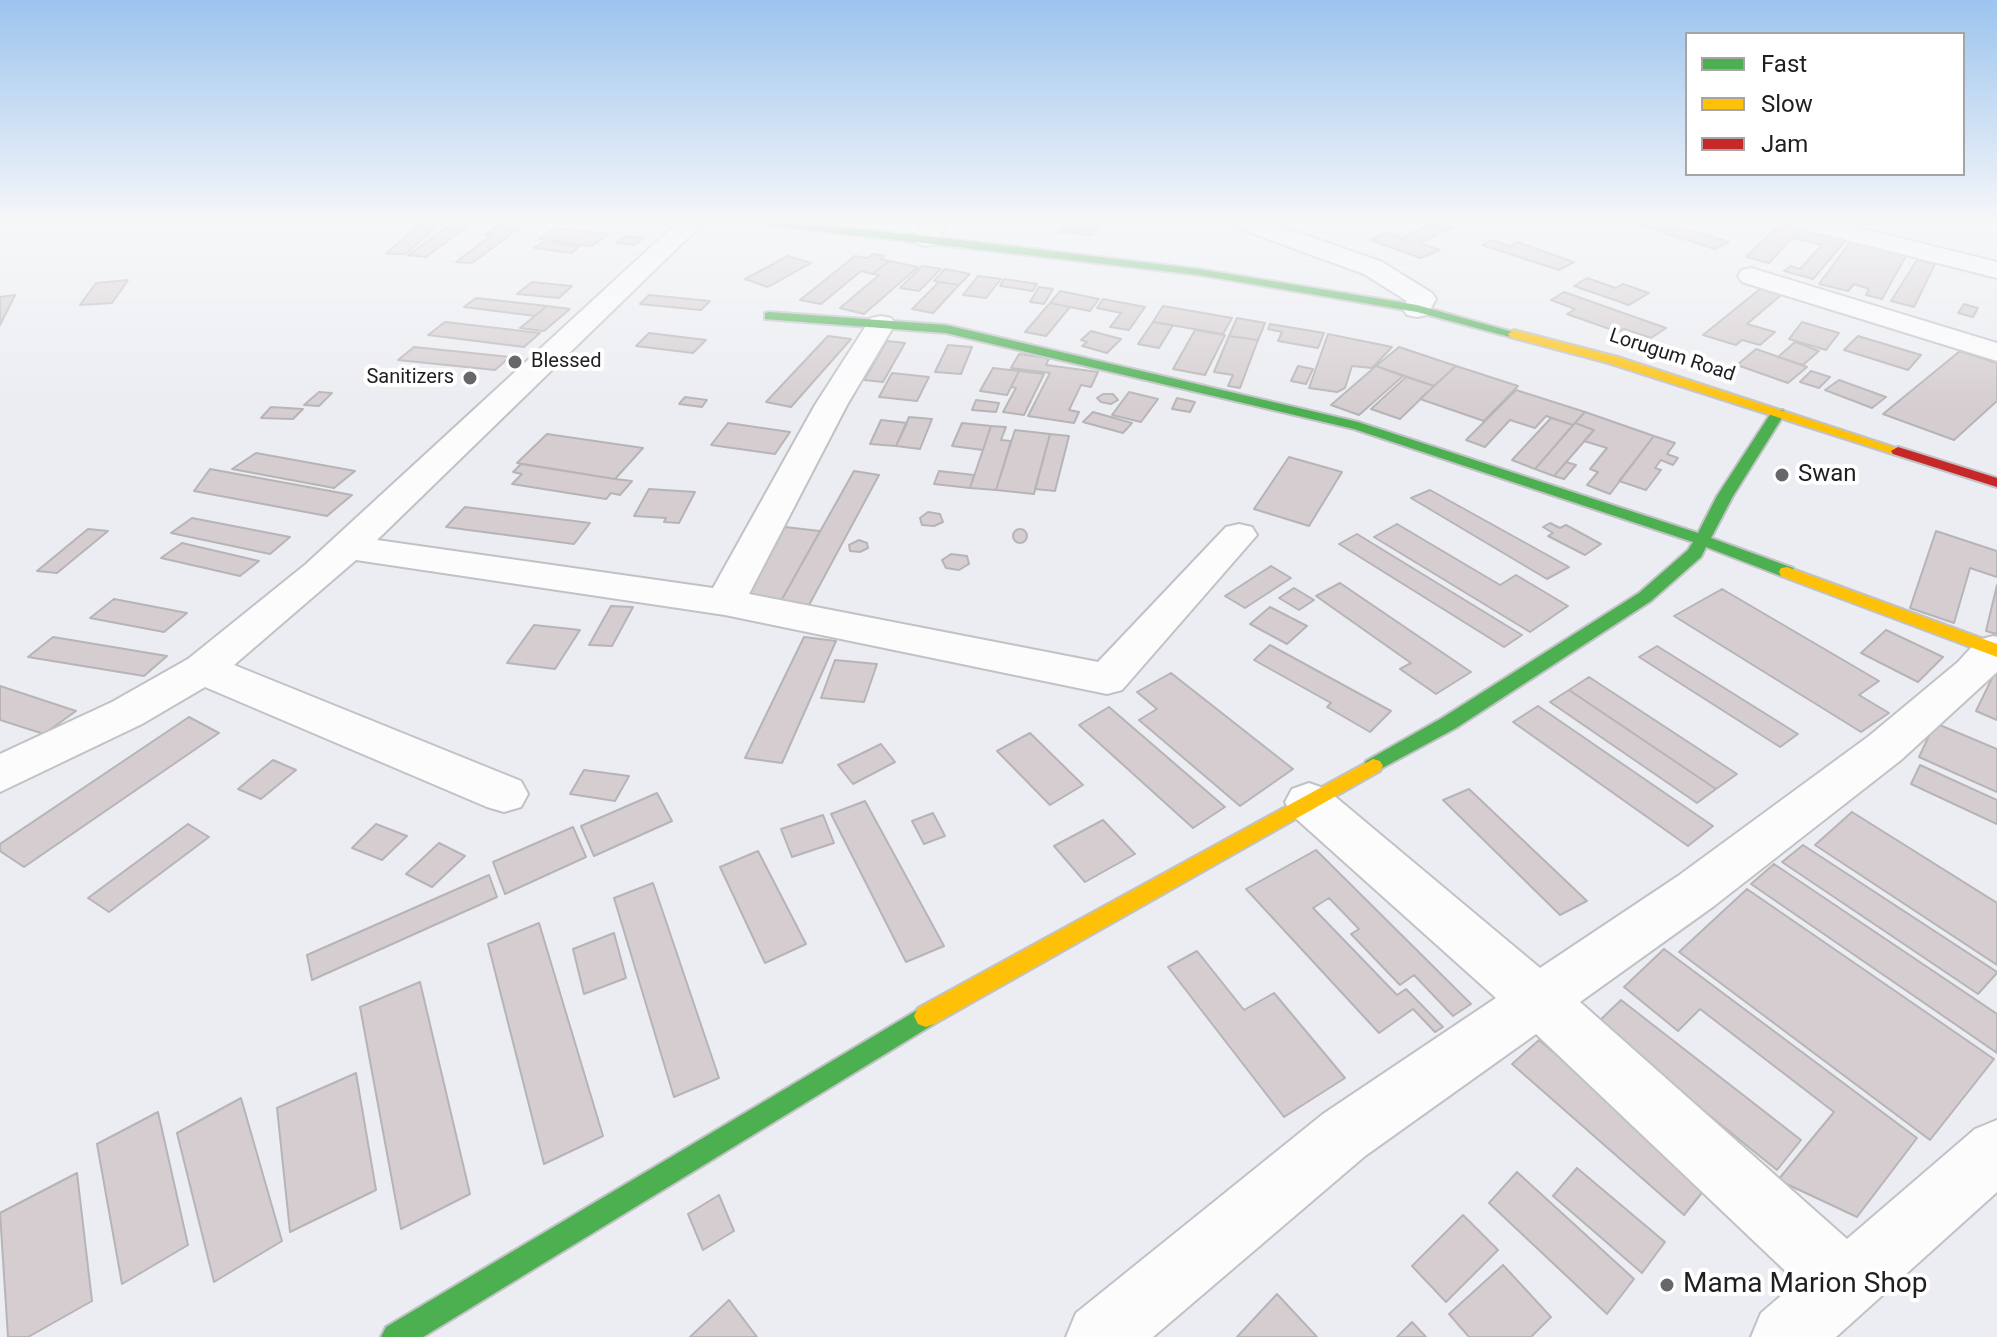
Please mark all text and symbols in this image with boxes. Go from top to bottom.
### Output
legend [1685,32,1965,176]
text: Fast [1761,50,1807,78]
text: Slow [1761,90,1813,118]
text: Jam [1761,130,1808,158]
street label: Lorugum Road [1606,324,1738,388]
place label: Blessed [531,350,601,374]
marker: Blessed [506,353,524,371]
place label: Sanitizers [366,366,454,390]
marker: Sanitizers [461,369,479,387]
place label: Swan [1798,461,1857,489]
marker: Swan [1773,466,1791,484]
place label: Mama Marion Shop [1683,1268,1927,1302]
marker: Mama Marion Shop [1658,1276,1676,1294]

